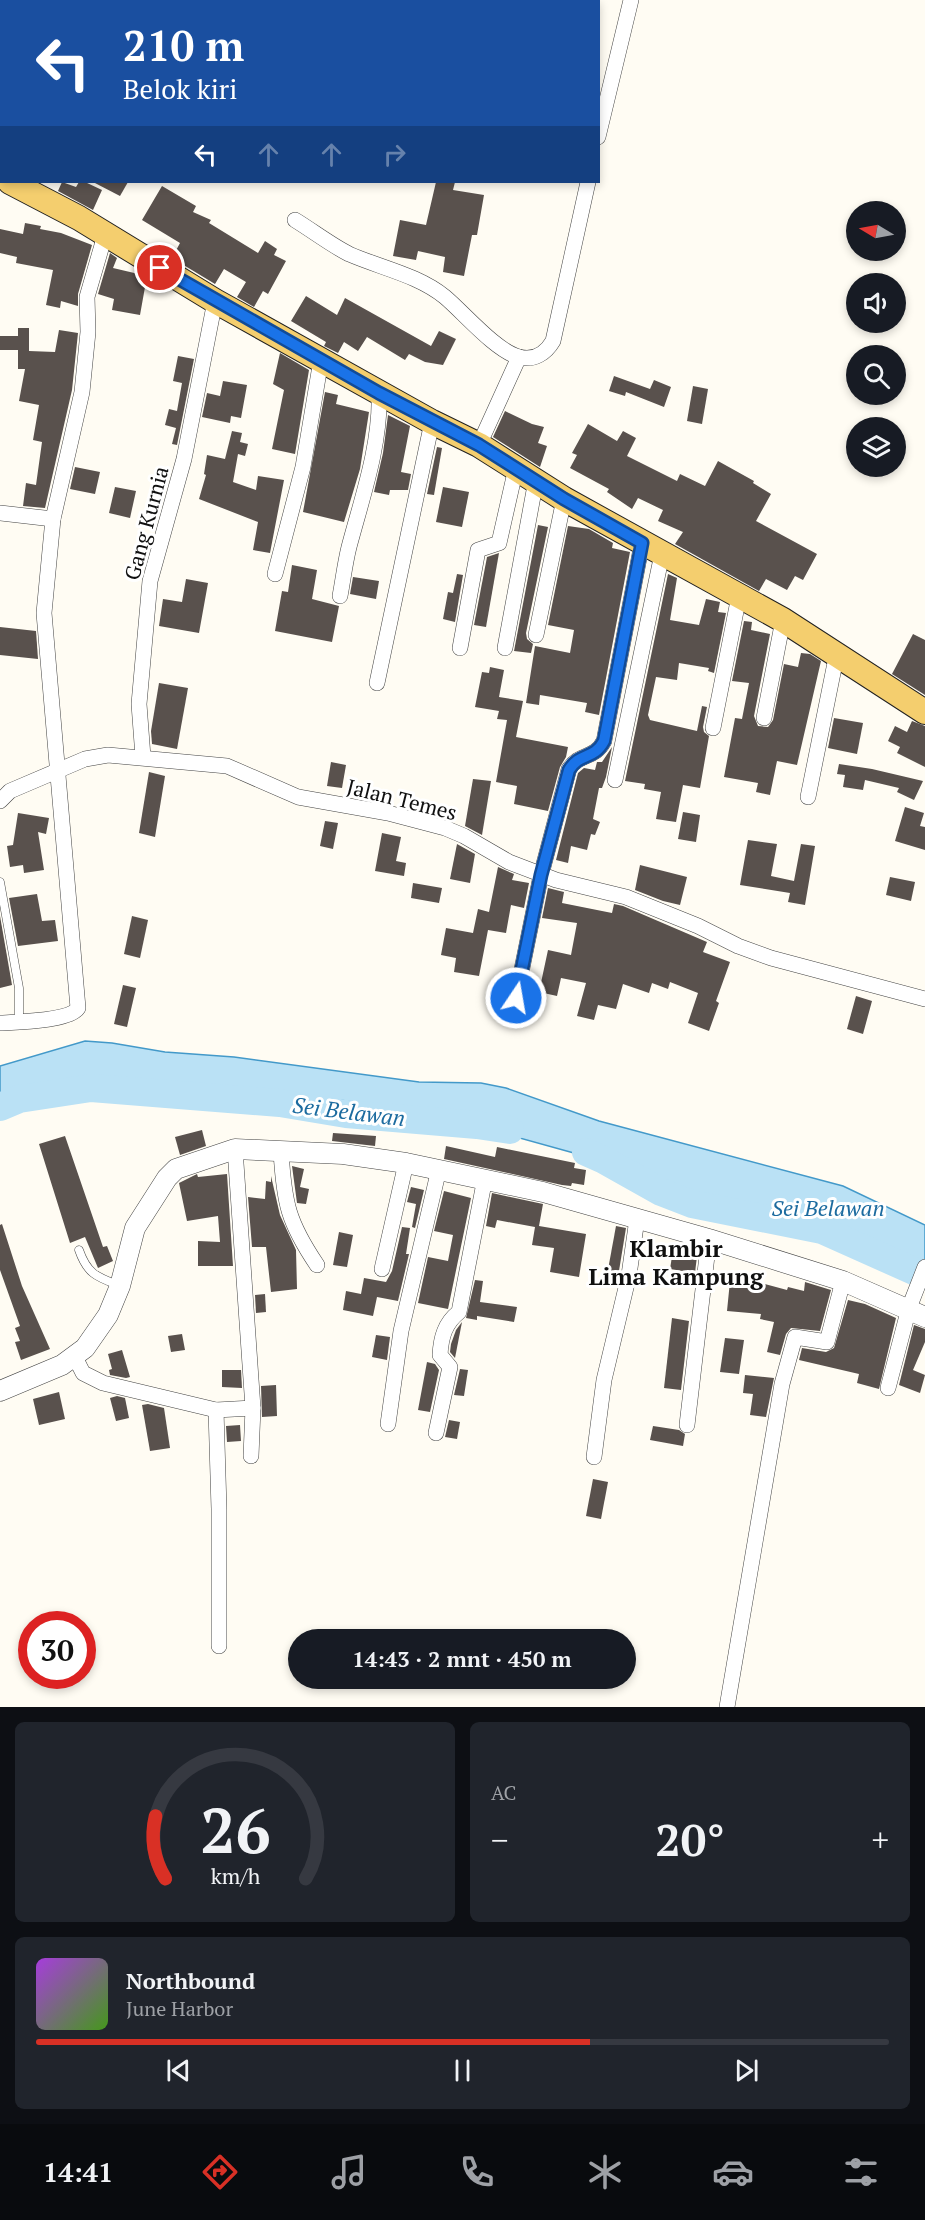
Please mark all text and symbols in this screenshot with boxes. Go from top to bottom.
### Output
text: 210 m [123,17,244,73]
icon: left [24,24,102,102]
text: Belok kiri [123,71,237,107]
icon: left [189,138,222,171]
icon: ahead [252,138,285,171]
icon: ahead [315,138,348,171]
icon: right [378,138,411,171]
north arrow [846,201,906,261]
map controls [846,201,906,477]
pin [134,242,185,293]
icon: arrive [143,251,176,284]
button: sound [846,273,906,333]
button: search [846,345,906,405]
button: layers [846,417,906,477]
street label: Gang Kurnia [117,463,175,583]
street label: Jalan Temes [344,772,460,826]
position arrow [484,966,548,1030]
water label: Sei Belawan [291,1090,407,1132]
water label: Sei Belawan [771,1193,885,1222]
district label: Klambir Lima Kampung [588,1232,764,1292]
speed limit sign: 30 [18,1611,96,1689]
text: 14:43 · 2 mnt · 450 m [352,1644,572,1673]
text: AC [491,1779,516,1806]
text: 26 [200,1788,270,1871]
text: 20° [655,1809,725,1869]
text: − [491,1818,509,1861]
text: + [871,1818,889,1861]
text: km/h [210,1862,260,1890]
text: Northbound [126,1966,255,1995]
text: June Harbor [126,1995,233,2022]
icon: previous [162,2054,195,2087]
icon: pause [446,2054,479,2087]
icon: next [730,2054,763,2087]
icon: directions [199,2151,241,2193]
icon: music [328,2151,370,2193]
icon: phone [456,2151,498,2193]
icon: climate [584,2151,626,2193]
icon: car [712,2151,754,2193]
icon: filters [840,2151,882,2193]
text: 14:41 [43,2154,113,2190]

